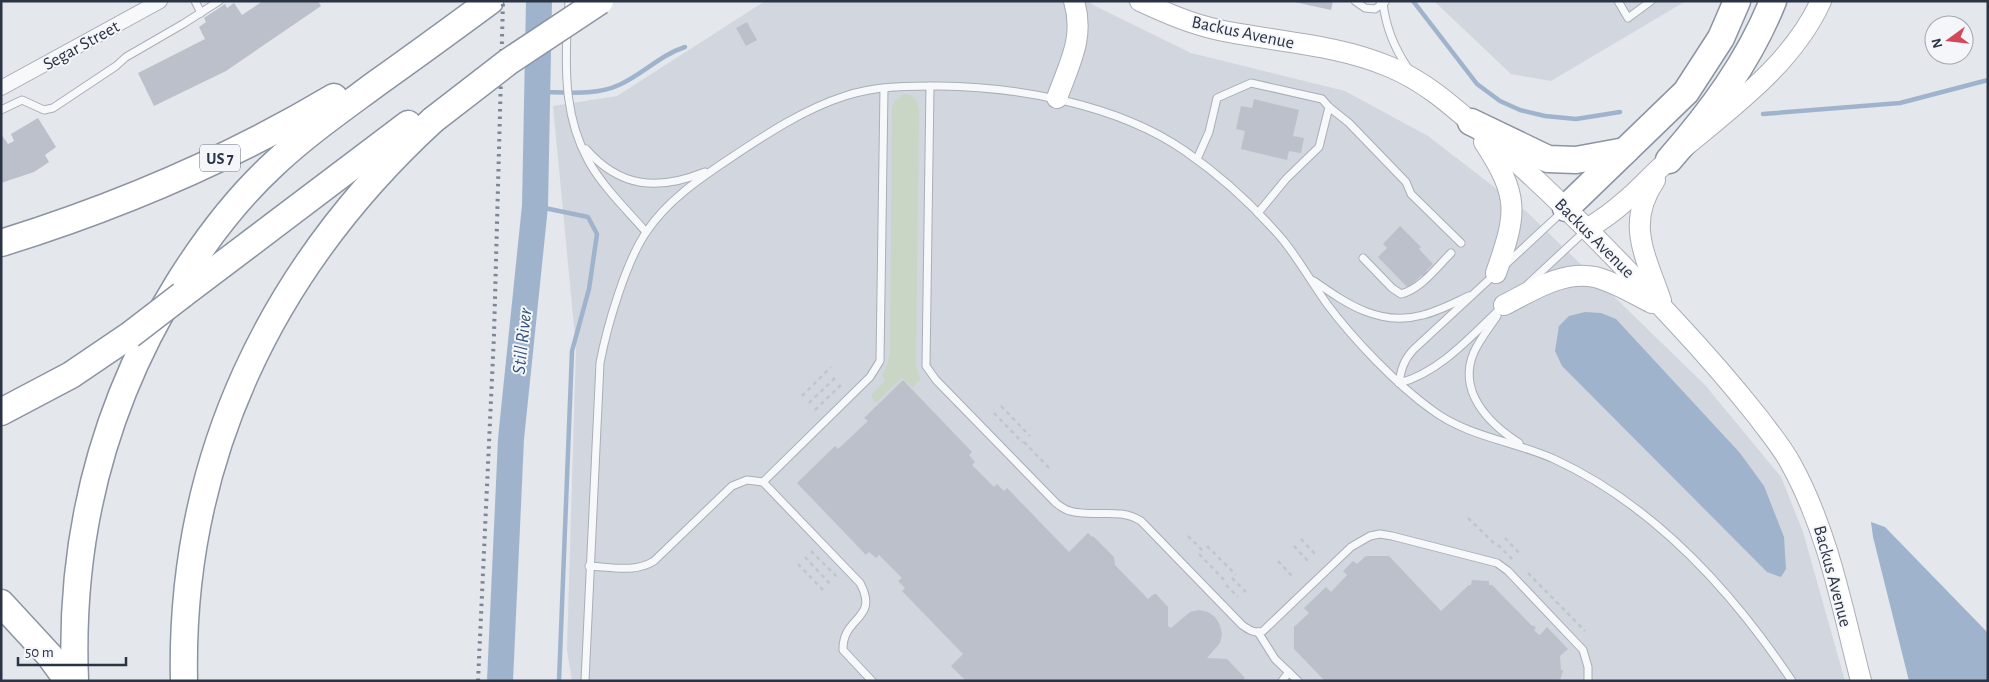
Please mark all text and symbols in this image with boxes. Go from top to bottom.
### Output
street label: Backus Avenue [1190,13,1296,53]
north arrow [1924,15,1974,65]
street label: Segar Street [40,17,123,74]
text: N [1929,37,1945,50]
road number: US 7 [200,144,240,172]
street label: Backus Avenue [1551,195,1638,282]
water label: Still River [510,306,535,375]
street label: Backus Avenue [1810,524,1854,629]
scale bar [18,634,125,666]
text: 50 m [25,645,54,660]

